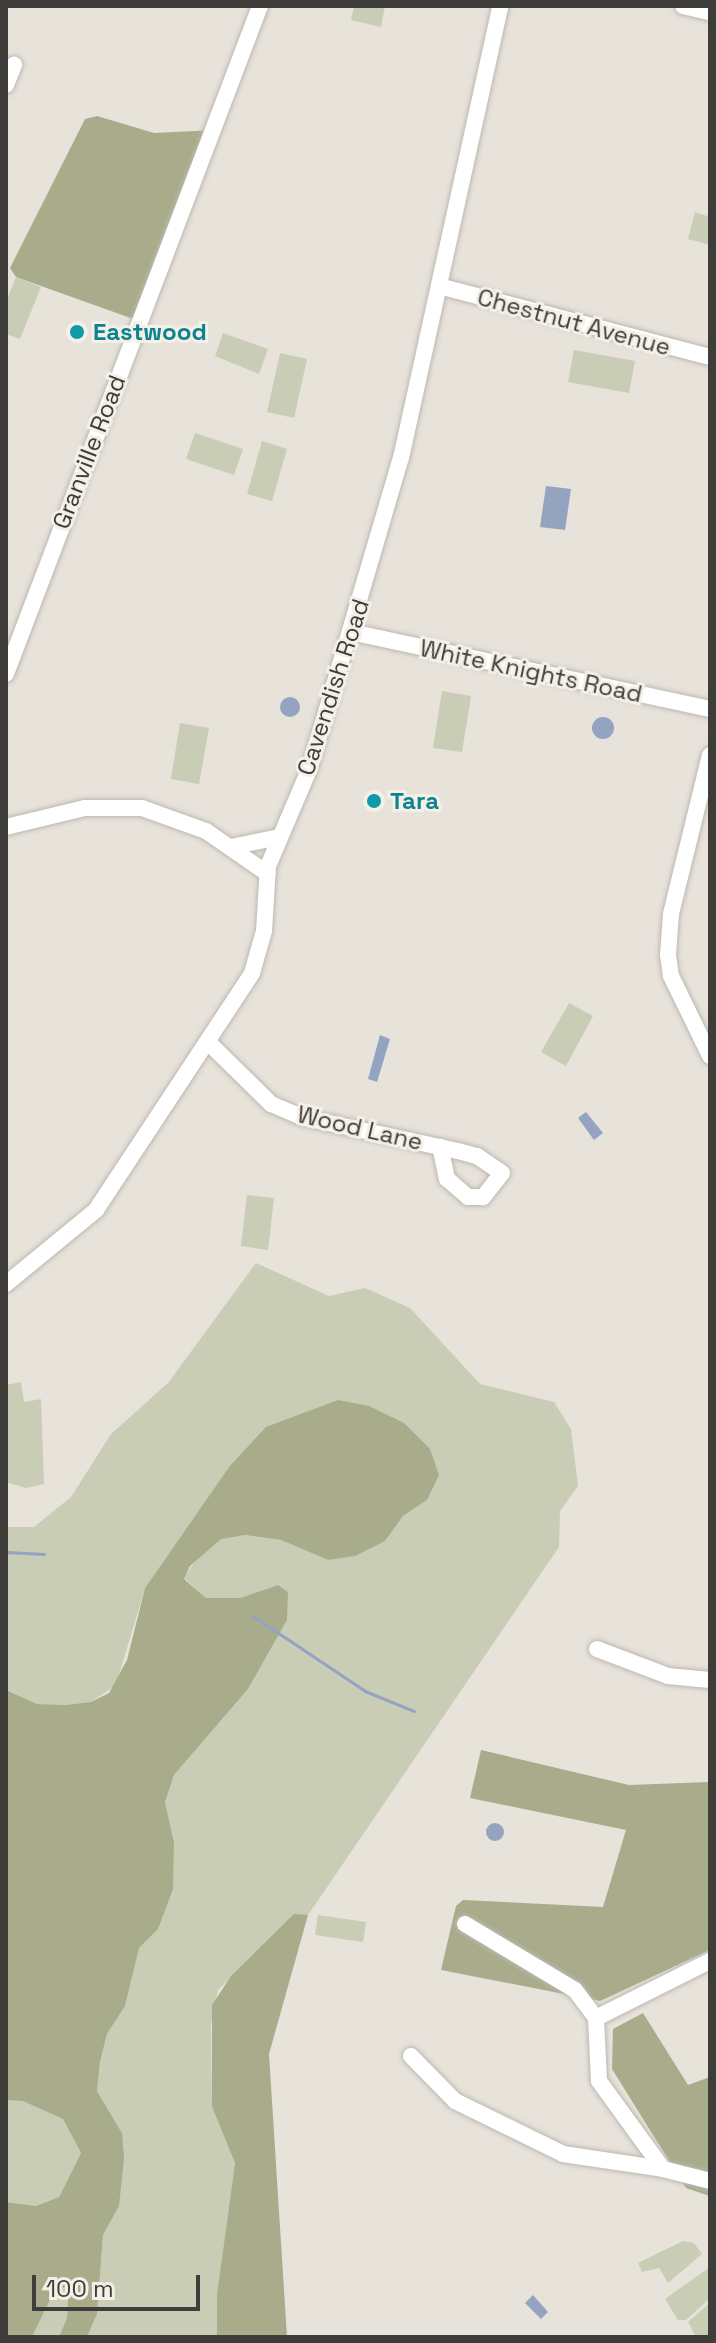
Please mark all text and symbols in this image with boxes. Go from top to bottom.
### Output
street label: Chestnut Avenue [474,282,674,362]
place label: Eastwood [93,318,207,346]
marker: Eastwood [68,323,86,341]
street label: Granville Road [46,371,132,533]
street label: Cavendish Road [291,595,375,779]
street label: White Knights Road [417,633,645,709]
place label: Tara [390,787,439,815]
marker: Tara [365,792,383,810]
street label: Wood Lane [295,1100,425,1156]
scale bar [36,2259,204,2309]
text: 100 m [46,2273,114,2304]

